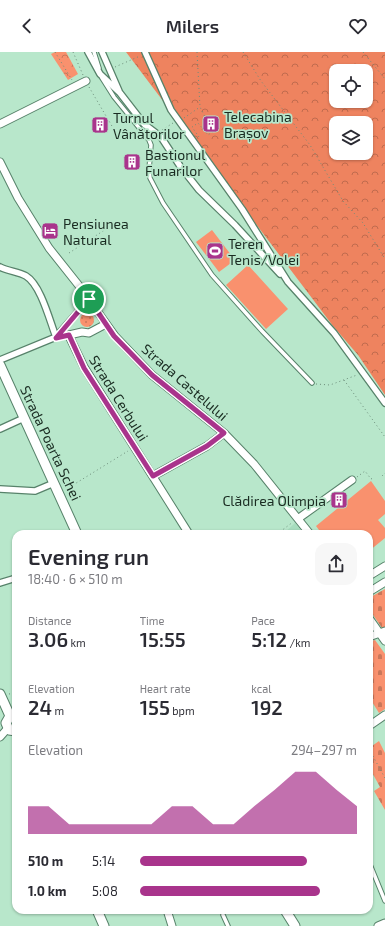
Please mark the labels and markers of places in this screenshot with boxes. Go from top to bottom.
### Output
place label: Telecabina Brașov [224,108,292,142]
place label: Turnul Vânătorilor [113,109,185,142]
building icon: Telecabina Brașov [201,114,221,134]
building icon: Turnul Vânătorilor [90,115,110,135]
place label: Bastionul Funarilor [145,146,206,179]
building icon: Bastionul Funarilor [122,152,142,172]
place label: Pensiunea Natural [63,215,129,248]
hotel icon: Pensiunea Natural [40,221,60,241]
place label: Teren Tenis/Volei [228,235,299,268]
sports icon: Teren Tenis/Volei [205,241,225,261]
pin [72,282,106,316]
building icon: Clădirea Olimpia [329,490,349,510]
place label: Clădirea Olimpia [222,492,326,509]

